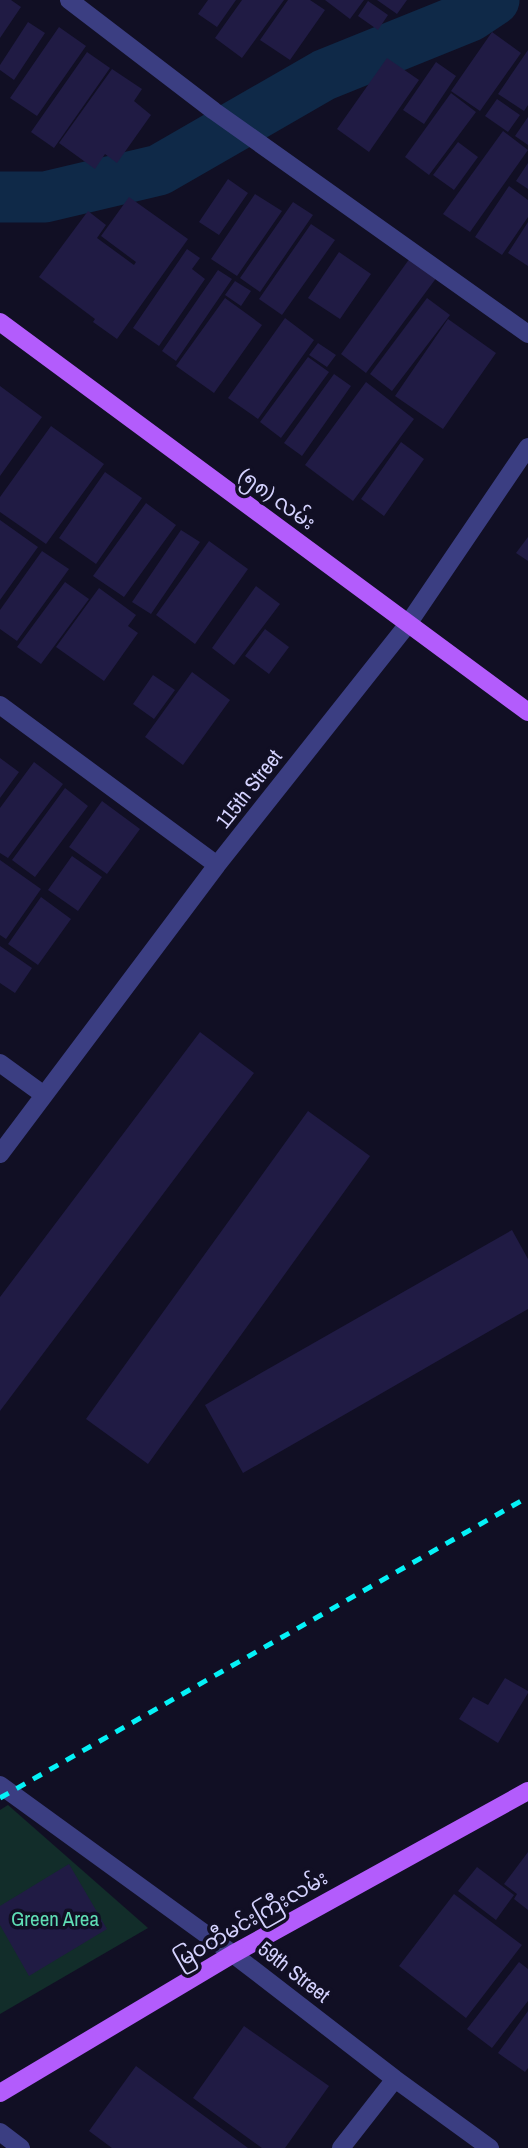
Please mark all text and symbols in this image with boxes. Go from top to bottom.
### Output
street label: (၅၈) လမ်း [231,460,323,539]
street label: 115th Street [209,743,289,834]
street label: မြဝတီမင်းကြီးလမ်း [168,1862,334,1977]
park label: Green Area [11,1904,99,1933]
street label: 59th Street [252,1934,337,2009]

